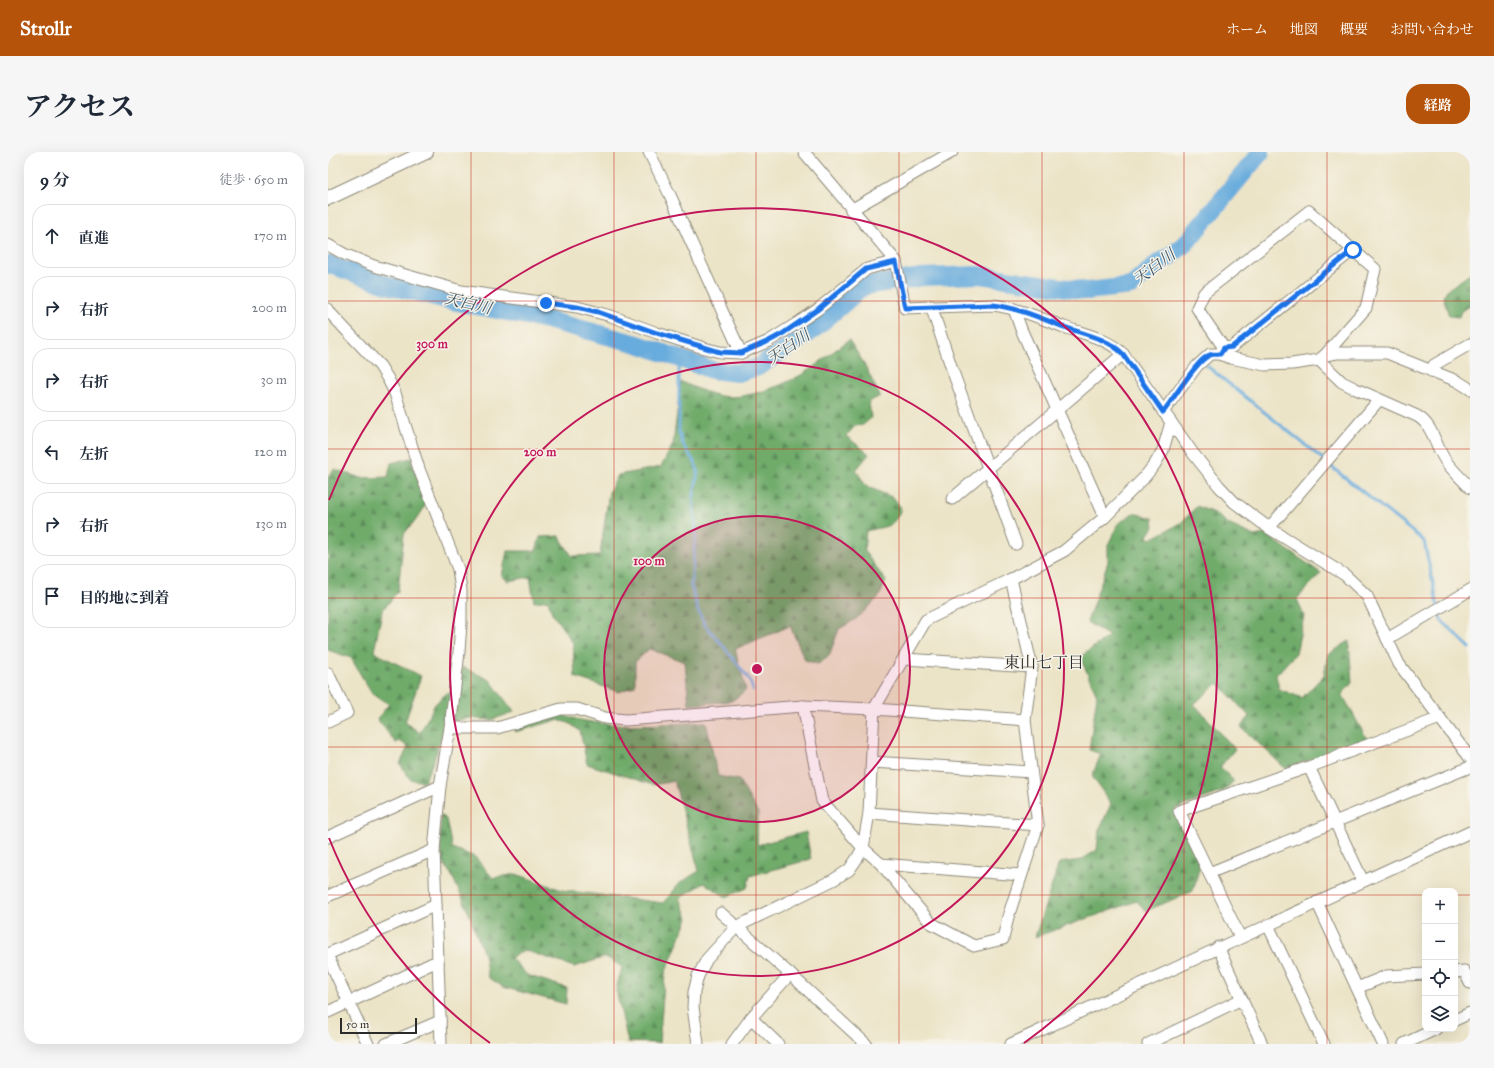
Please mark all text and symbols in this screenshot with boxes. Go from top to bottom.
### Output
text: Strollr [20,17,72,40]
text: ホーム [1226,21,1268,38]
text: 地図 [1290,21,1318,38]
text: 概要 [1340,21,1368,38]
text: お問い合わせ [1390,21,1474,38]
button: 経路 [1406,84,1470,124]
text: アクセス [24,89,135,124]
text: 9 分 [40,170,70,191]
text: 徒歩 · 650 m [220,172,288,188]
icon: ahead [41,225,63,247]
text: 170 m [254,228,287,244]
text: 直進 [79,229,109,247]
route start [1344,241,1362,259]
water label: 天白川 [1129,244,1180,289]
water label: 天白川 [442,288,495,318]
route end [537,294,555,312]
icon: right [41,297,63,319]
text: 200 m [252,300,287,316]
text: 右折 [79,301,109,319]
water label: 天白川 [763,325,815,368]
text: 300 m [416,337,449,352]
icon: right [41,369,63,391]
text: 30 m [261,372,287,388]
text: 右折 [79,373,109,391]
icon: left [41,441,63,463]
text: 120 m [254,444,287,460]
text: 左折 [79,445,109,463]
text: 200 m [524,445,557,459]
icon: right [41,513,63,535]
text: 130 m [255,516,287,532]
text: 右折 [79,517,109,535]
text: 100 m [633,554,666,568]
icon: arrive [41,585,63,607]
text: 目的地に到着 [79,589,169,607]
district label: 東山七丁目 [1004,653,1084,672]
centre of rings [750,662,764,676]
map controls [1422,888,1458,1032]
button: + [1422,888,1458,924]
button: − [1422,924,1458,960]
button: locate [1422,960,1458,996]
button: layers [1422,996,1458,1032]
scale bar [340,1016,417,1035]
text: 50 m [346,1018,369,1031]

